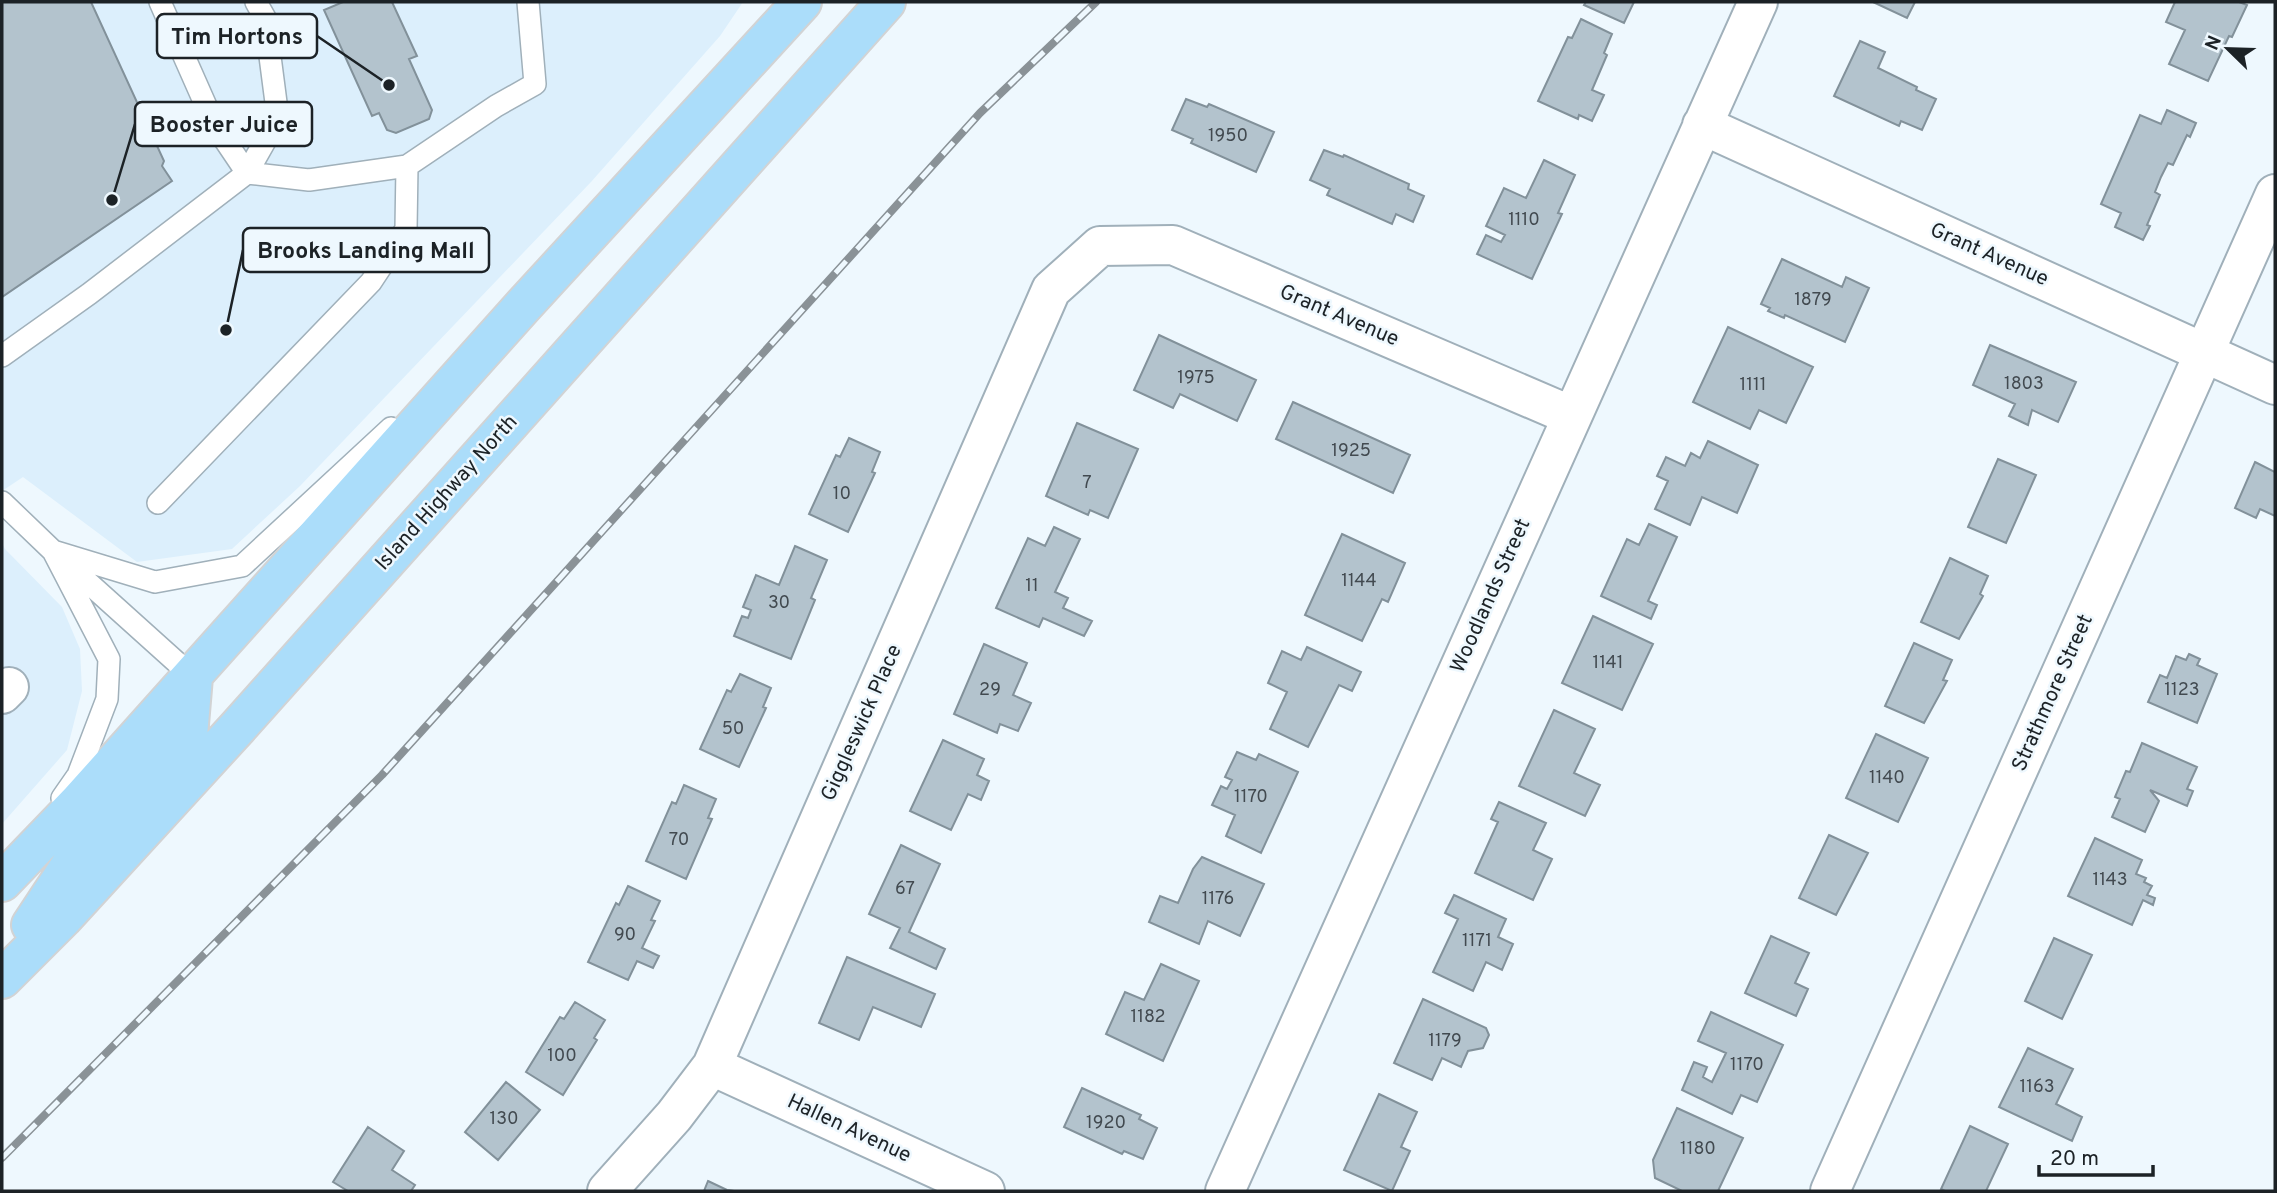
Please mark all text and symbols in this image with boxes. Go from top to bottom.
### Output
callout: Tim Hortons [157,14,317,58]
north arrow [2193,14,2263,84]
text: Tim Hortons [171,24,303,53]
text: N [2200,32,2228,54]
callout: Booster Juice [135,102,312,146]
text: Booster Juice [150,112,298,141]
house number: 1950 [1208,125,1248,148]
house number: 1110 [1508,209,1540,232]
street label: Grant Avenue [1925,217,2053,293]
callout: Brooks Landing Mall [243,228,489,272]
text: Brooks Landing Mall [257,238,475,267]
street label: Grant Avenue [1275,279,1403,353]
house number: 1879 [1794,289,1832,312]
house number: 1975 [1177,367,1215,390]
house number: 1803 [2004,373,2044,396]
house number: 1111 [1740,374,1766,397]
street label: Island Highway North [370,409,524,577]
house number: 1925 [1331,440,1371,463]
house number: 7 [1082,472,1092,495]
house number: 10 [833,483,851,506]
street label: Woodlands Street [1445,514,1537,678]
house number: 1144 [1341,570,1377,593]
house number: 11 [1025,575,1039,598]
house number: 30 [768,592,790,615]
street label: Strathmore Street [2006,610,2100,776]
street label: Giggleswick Place [815,641,909,805]
house number: 1141 [1593,652,1623,675]
house number: 29 [979,679,1001,702]
house number: 1123 [2164,679,2200,702]
house number: 50 [722,718,744,741]
house number: 1140 [1869,767,1905,790]
house number: 1170 [1234,786,1268,809]
house number: 70 [669,829,689,852]
house number: 1143 [2092,869,2128,892]
house number: 67 [895,878,915,901]
house number: 1176 [1202,888,1234,911]
house number: 90 [614,924,636,947]
house number: 1171 [1462,930,1492,953]
house number: 1182 [1130,1006,1166,1029]
house number: 1179 [1428,1030,1462,1053]
house number: 100 [547,1045,577,1068]
house number: 1170 [1730,1054,1764,1077]
house number: 1163 [2019,1076,2055,1099]
street label: Hallen Avenue [783,1089,915,1169]
house number: 130 [490,1108,518,1131]
house number: 1920 [1086,1112,1126,1135]
scale bar [2039,1134,2153,1178]
house number: 1180 [1680,1138,1716,1161]
text: 20 m [2050,1146,2099,1173]

